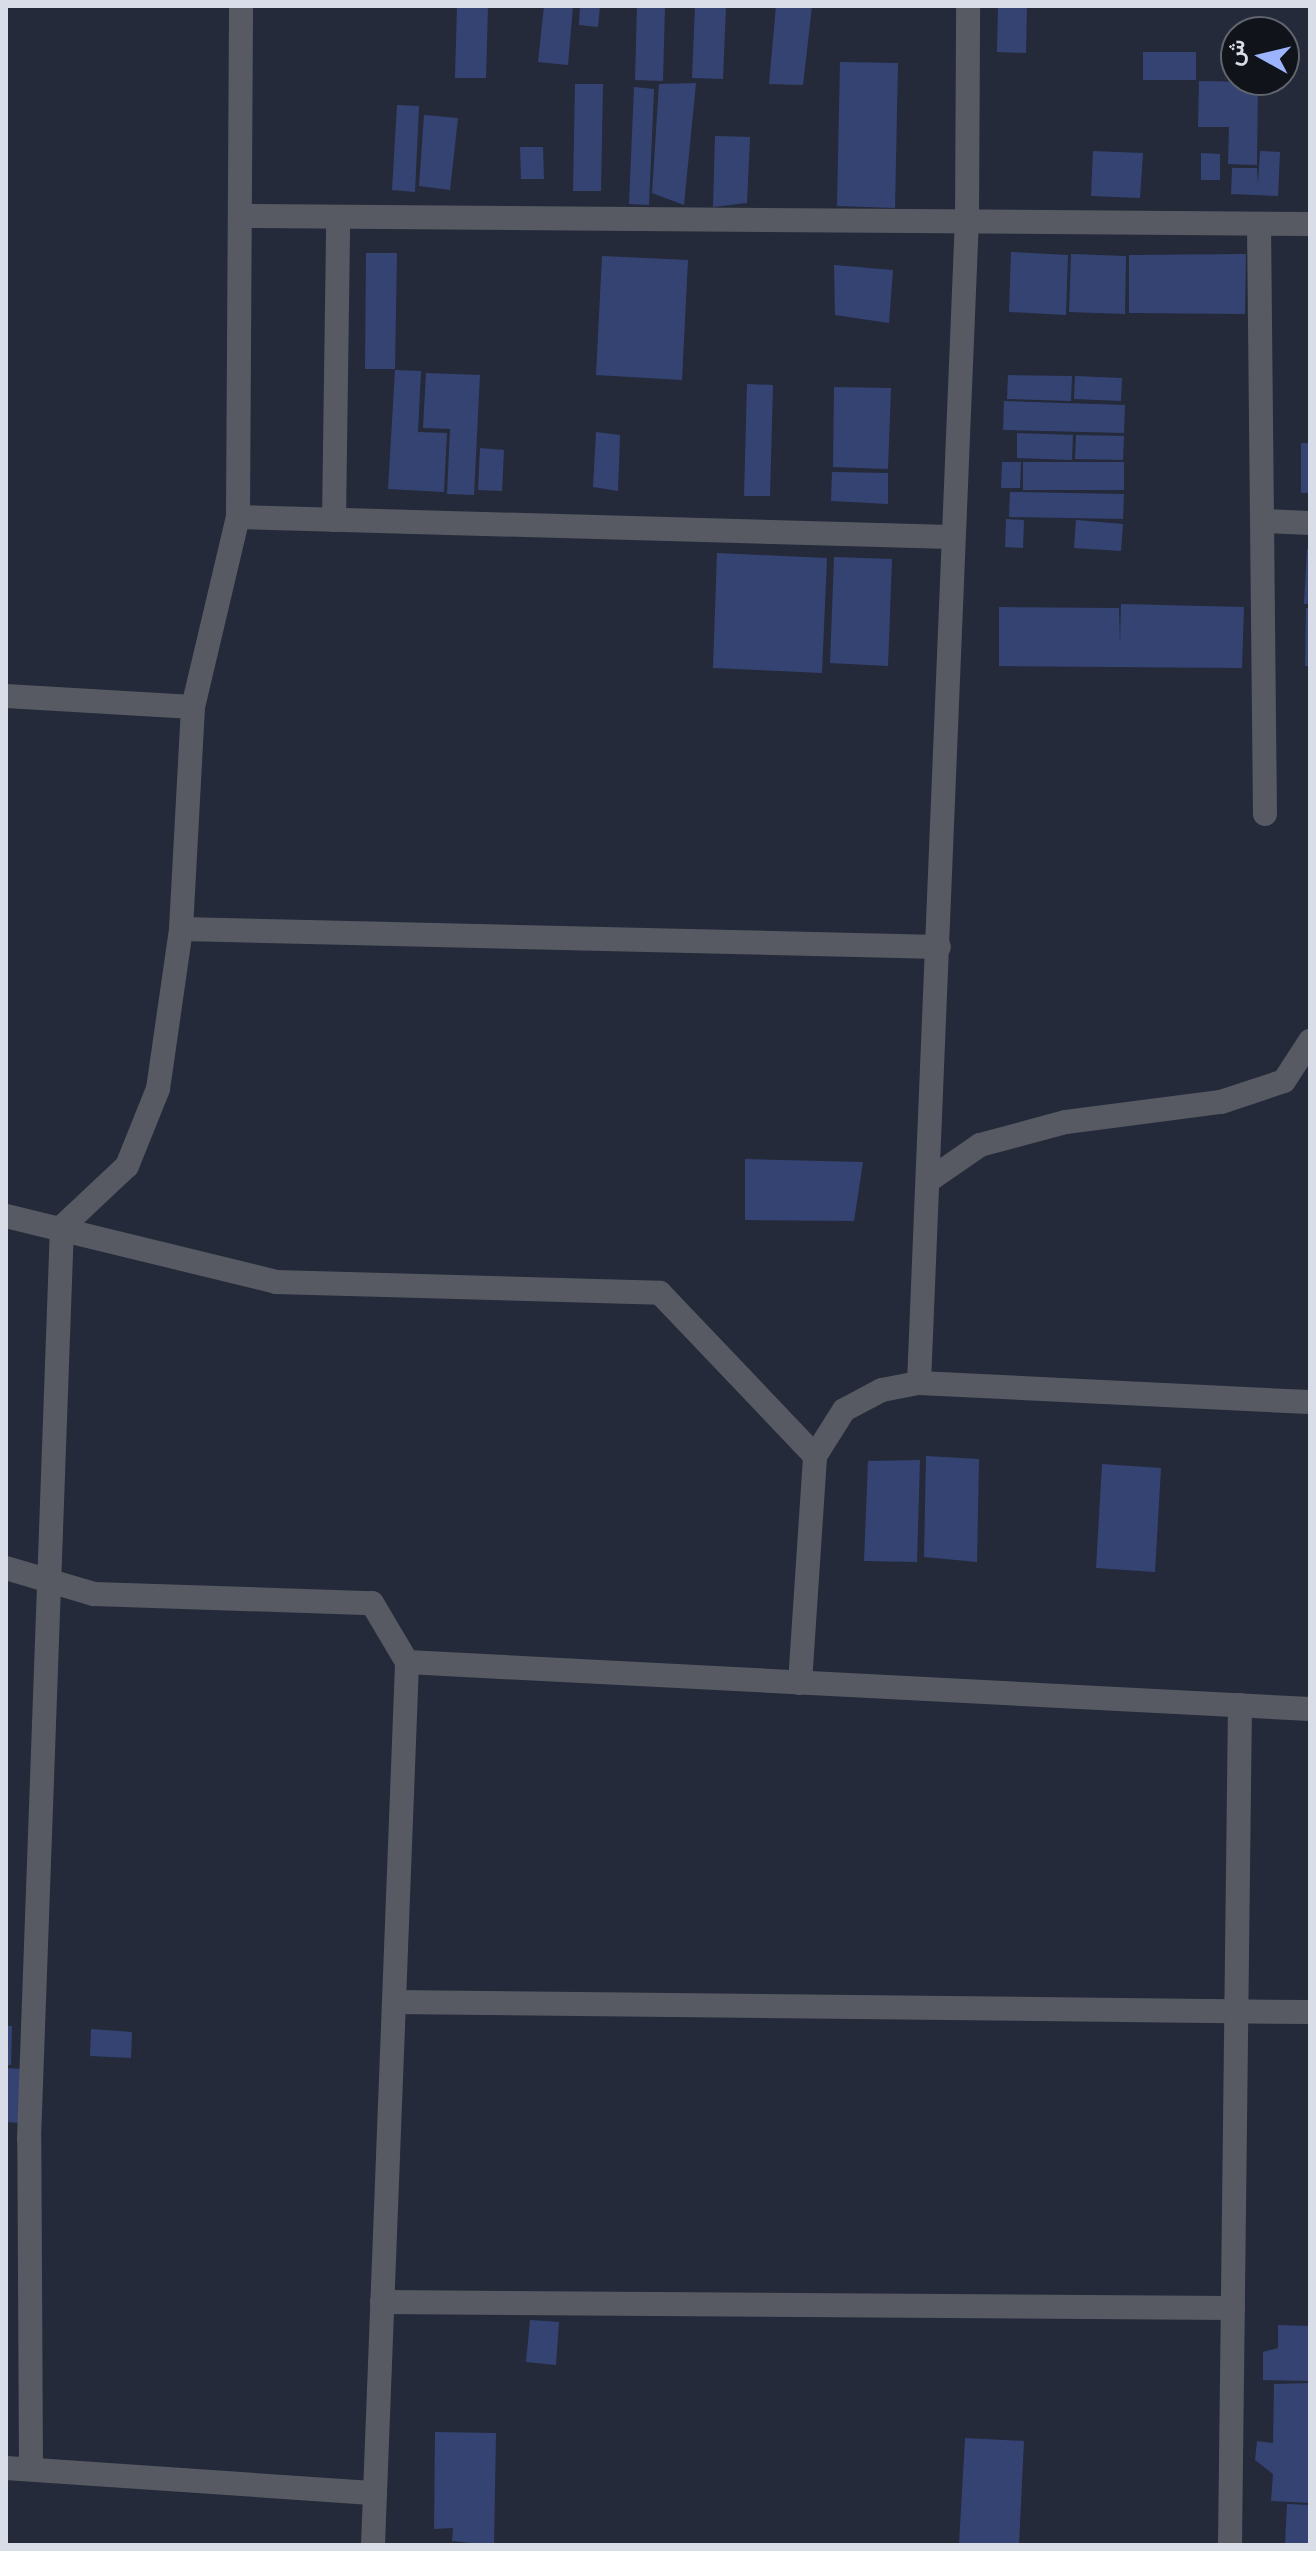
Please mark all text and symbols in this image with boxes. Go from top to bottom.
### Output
north arrow [1220,16,1300,96]
text: ش [1223,38,1253,68]

